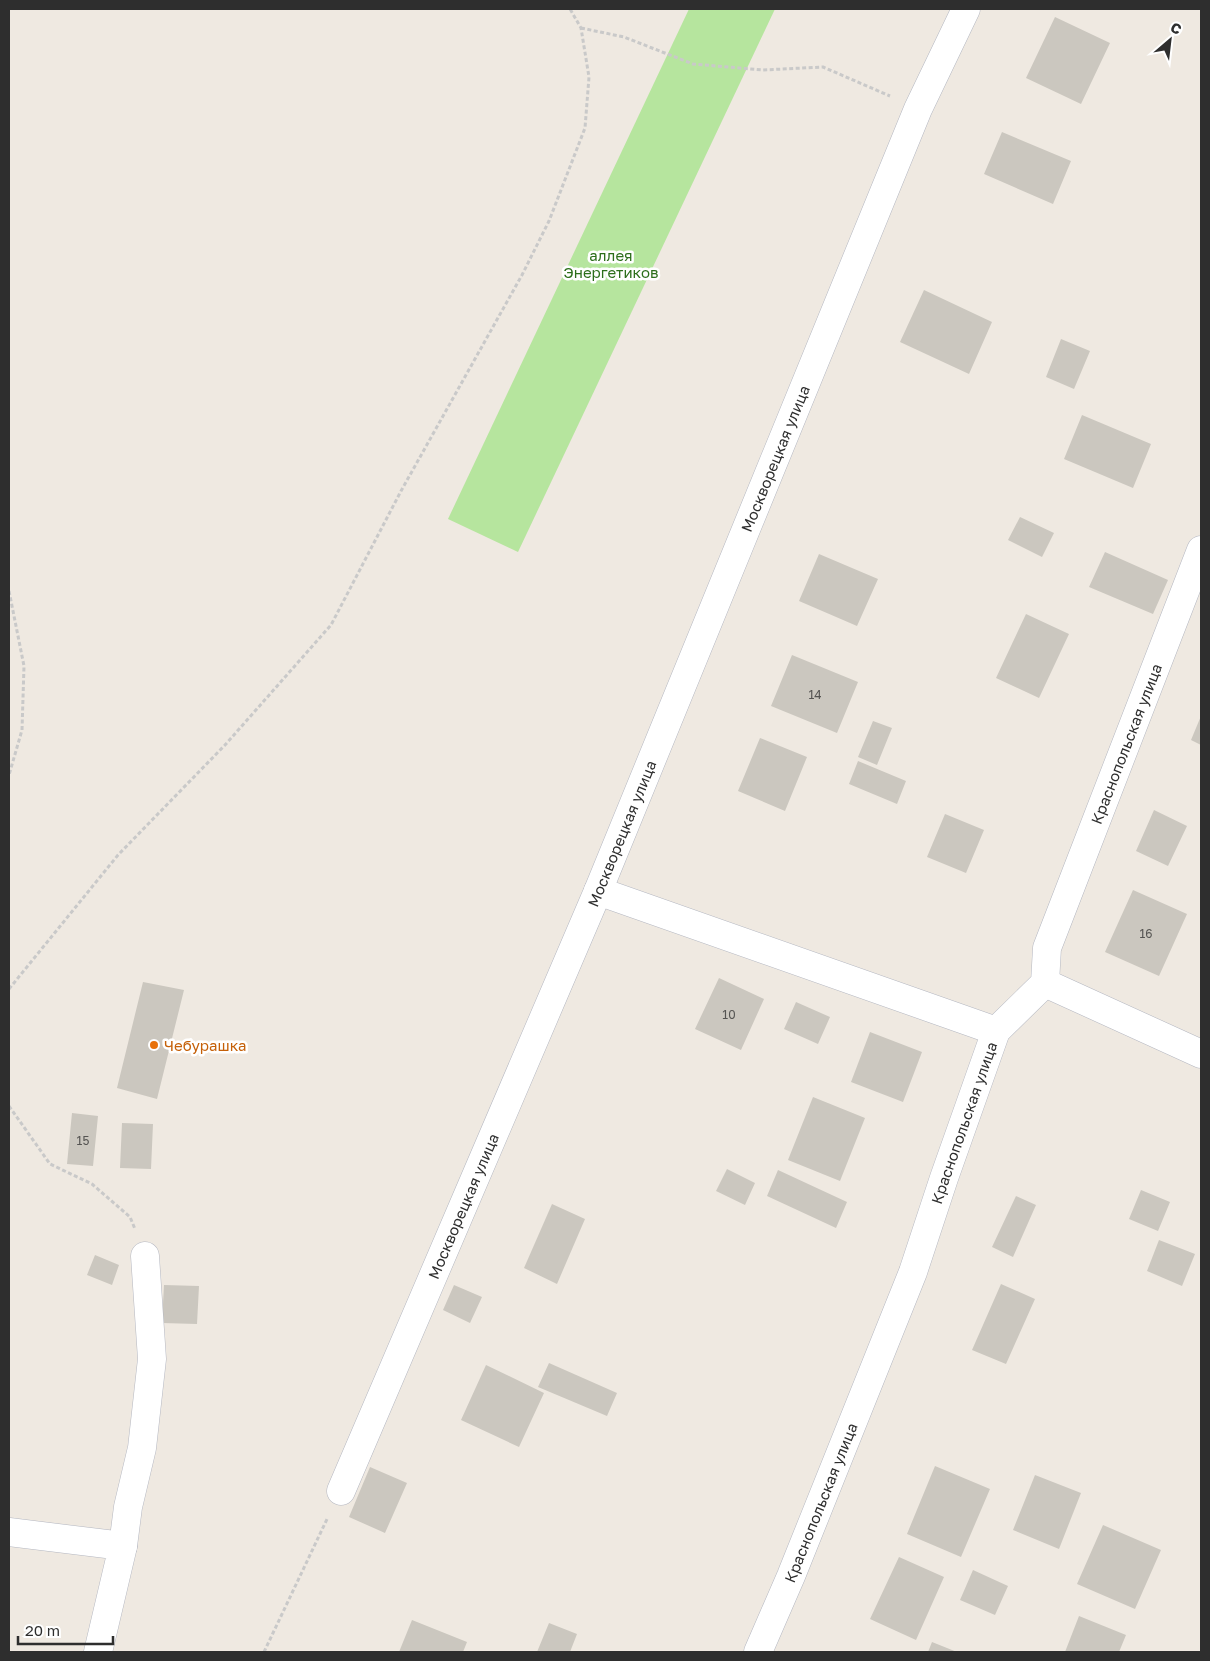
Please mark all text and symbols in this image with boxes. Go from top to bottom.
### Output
north arrow [1145,15,1195,65]
text: С [1168,18,1185,38]
park label: аллея Энергетиков [564,246,658,281]
street label: Москворецкая улица [737,383,813,534]
street label: Краснопольская улица [1087,661,1165,827]
house number: 14 [808,687,822,702]
street label: Москворецкая улица [583,757,660,909]
house number: 16 [1139,926,1153,941]
house number: 10 [722,1007,736,1022]
place label: Чебурашка [164,1036,247,1054]
marker: Чебурашка [148,1039,160,1051]
street label: Краснопольская улица [927,1039,1000,1206]
street label: Москворецкая улица [424,1130,502,1282]
house number: 15 [77,1133,89,1148]
street label: Краснопольская улица [780,1420,861,1585]
scale bar [18,1614,112,1646]
text: 20 m [25,1621,60,1639]

